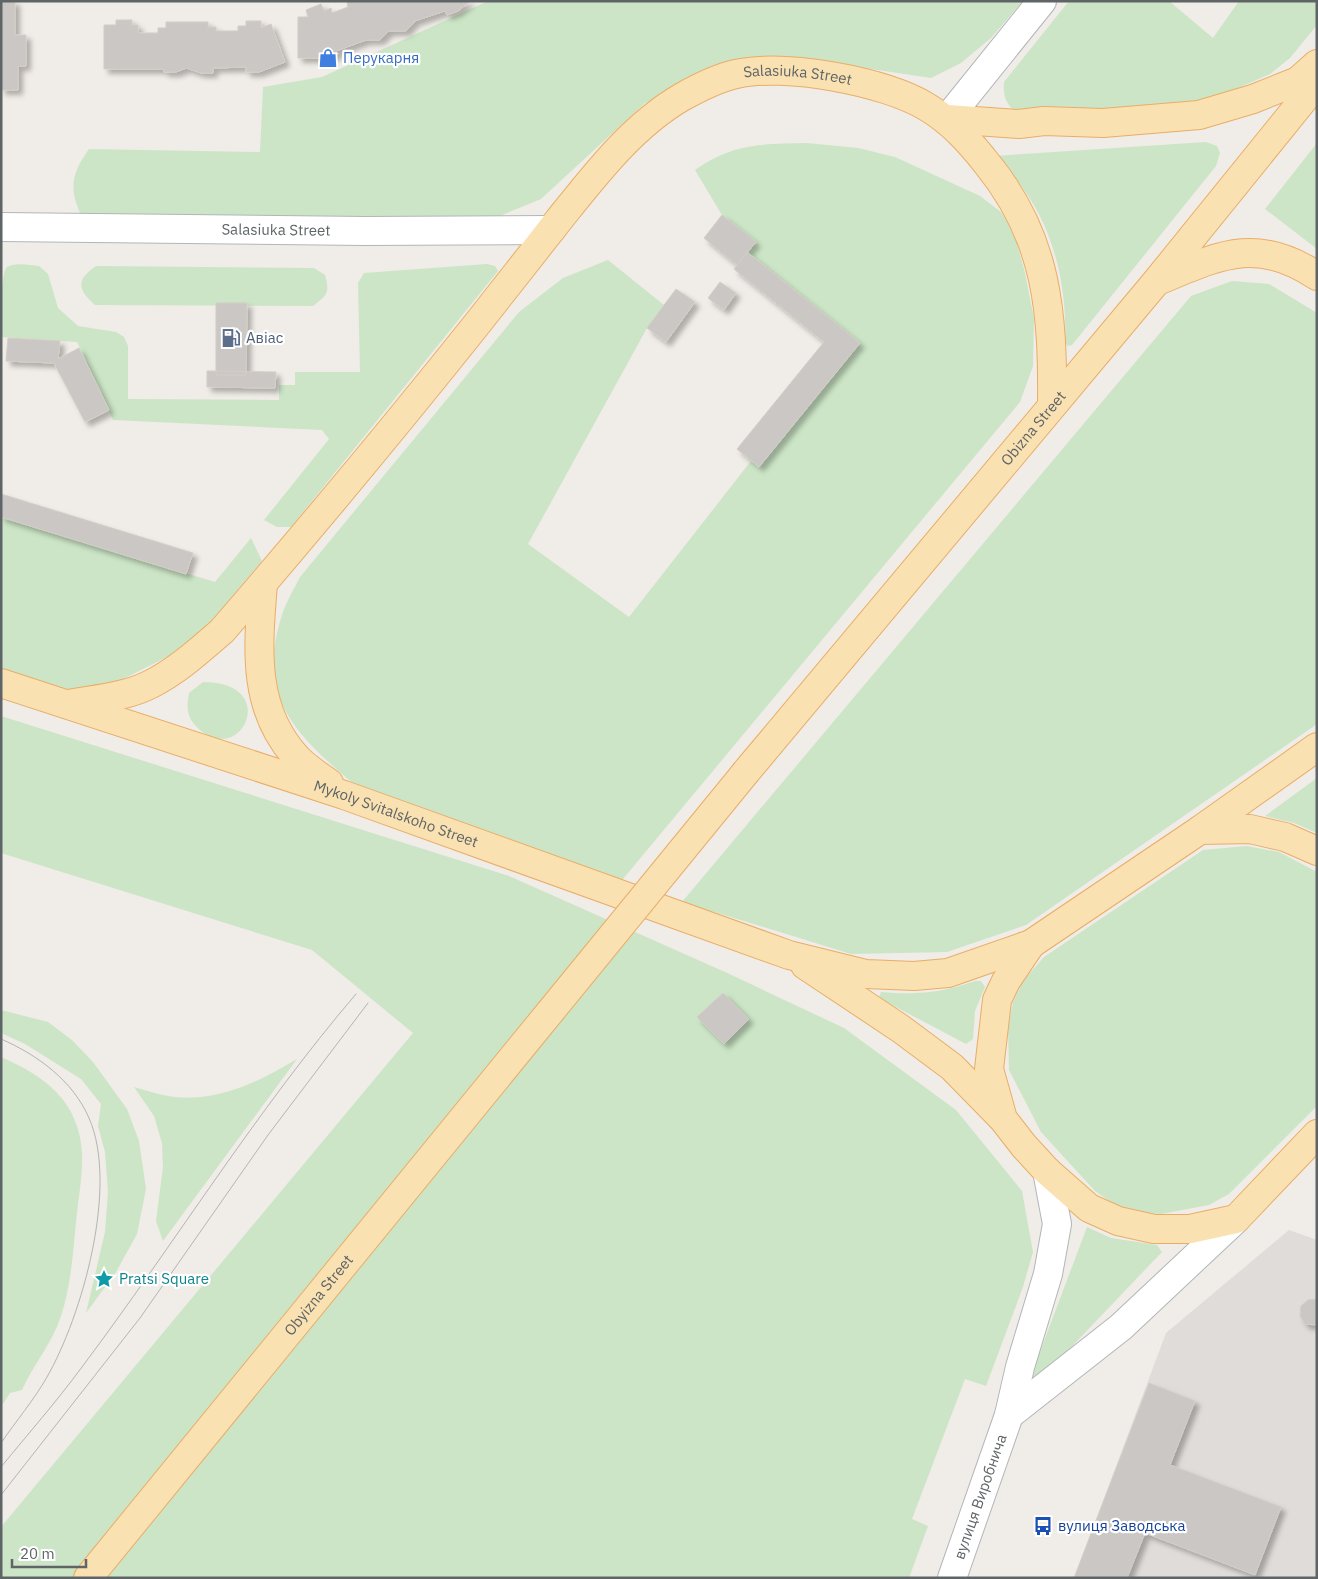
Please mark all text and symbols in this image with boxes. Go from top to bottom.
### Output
shop icon: Перукарня [317,47,339,69]
place label: Перукарня [343,48,419,67]
street label: Salasiuka Street [742,61,854,89]
street label: Salasiuka Street [221,219,331,240]
fuel station icon: Авіас [220,327,242,349]
place label: Авіас [246,328,284,347]
street label: Obizna Street [997,387,1070,469]
street label: Mykoly Svitalskoho Street [311,776,481,851]
street label: Obyizna Street [280,1251,357,1339]
place icon: Pratsi Square [93,1268,115,1290]
place label: Pratsi Square [119,1269,209,1288]
street label: вулиця Виробнича [949,1431,1011,1562]
bus stop icon: вулиця Заводська [1032,1515,1054,1537]
place label: вулиця Заводська [1058,1516,1185,1535]
scale bar [12,1536,86,1568]
text: 20 m [20,1544,55,1563]

